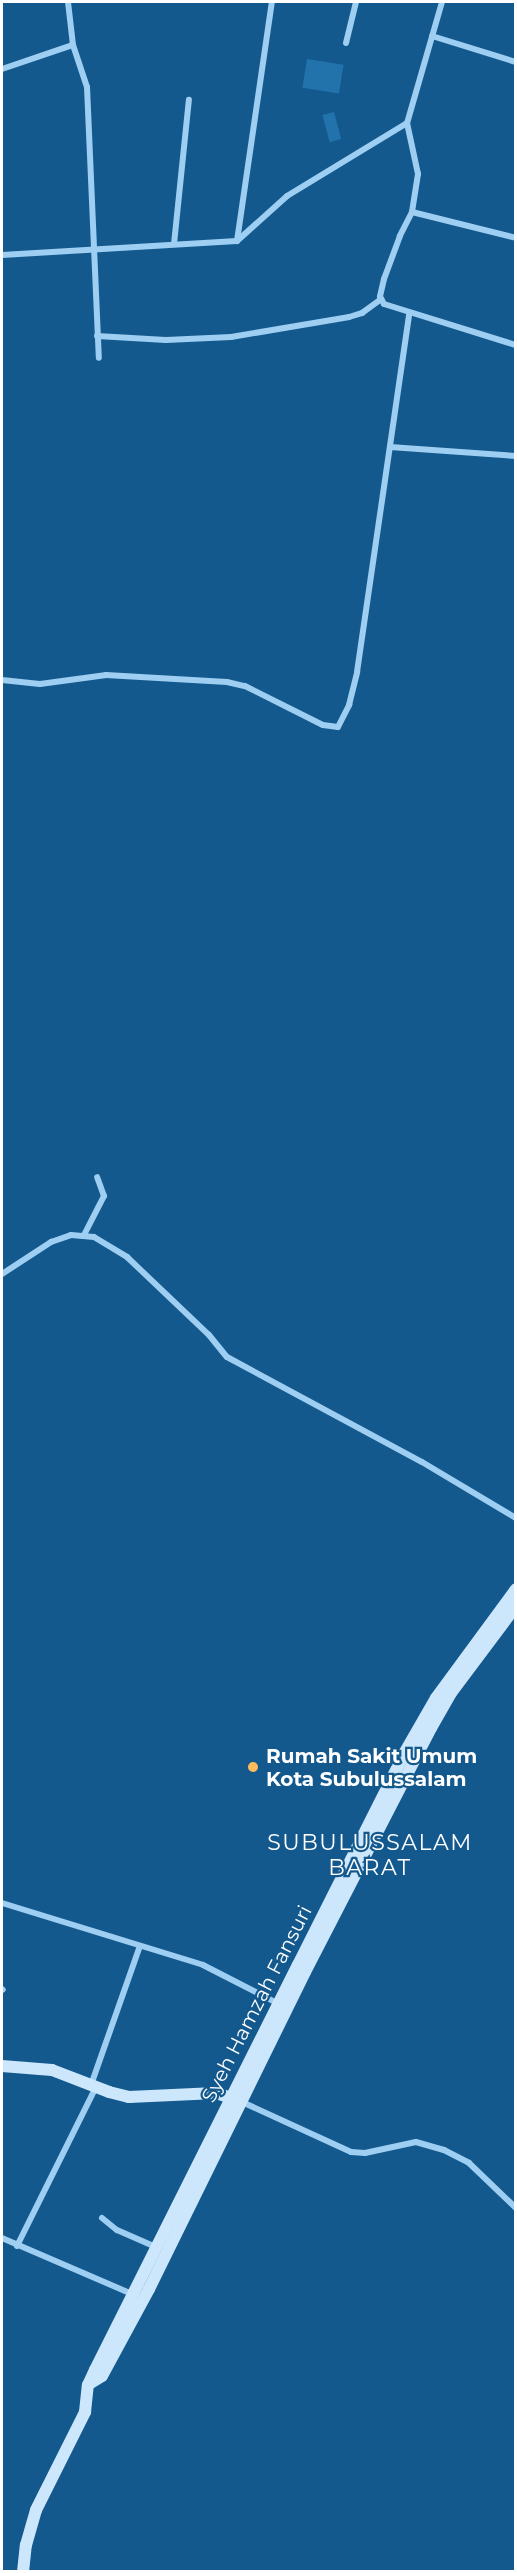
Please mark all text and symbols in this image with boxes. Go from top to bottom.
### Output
place label: Rumah Sakit Umum Kota Subulussalam [266,1744,477,1791]
marker: Rumah Sakit Umum Kota Subulussalam [244,1758,262,1776]
district label: SUBULUSSALAM BARAT [267,1829,473,1880]
street label: Syeh Hamzah Fansuri [197,1902,317,2106]

